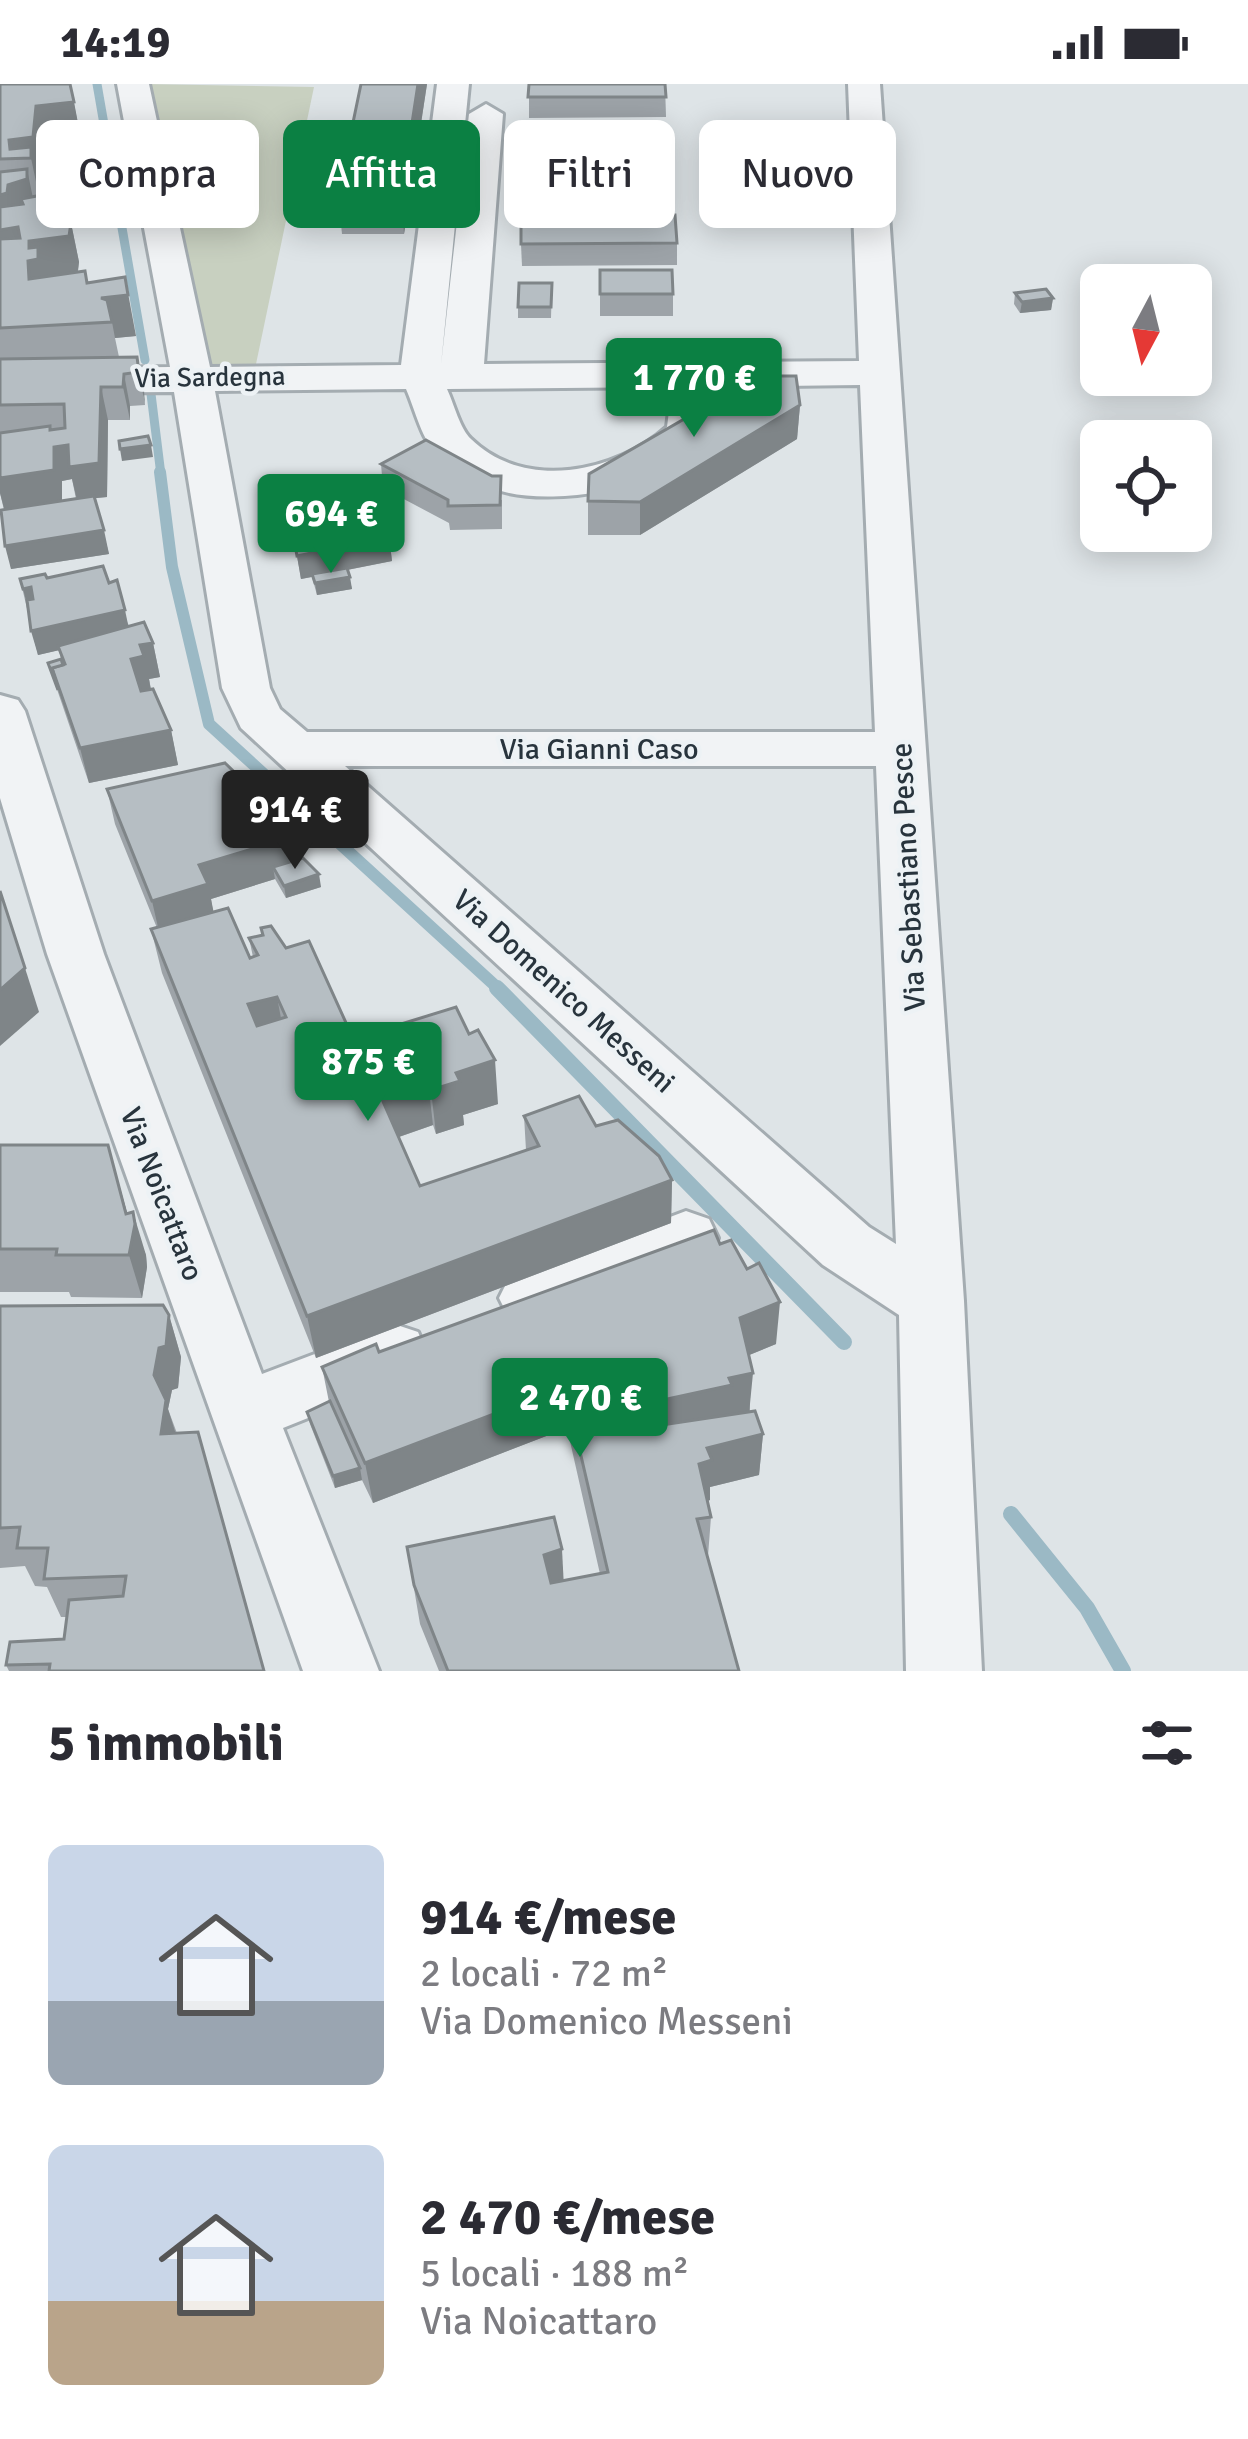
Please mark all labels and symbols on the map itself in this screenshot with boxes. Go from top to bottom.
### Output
north arrow [1080,264,1212,396]
pin: 1 770 € [583,338,805,440]
street label: Via Sardegna [134,360,286,395]
pin: 694 € [247,474,415,576]
street label: Via Gianni Caso [499,731,699,768]
street label: Via Sebastiano Pesce [883,742,934,1012]
pin: 914 € [211,770,379,872]
street label: Via Domenico Messeni [445,882,683,1101]
pin: 875 € [284,1022,452,1124]
street label: Via Noicattaro [112,1102,212,1286]
pin: 2 470 € [469,1358,691,1460]

